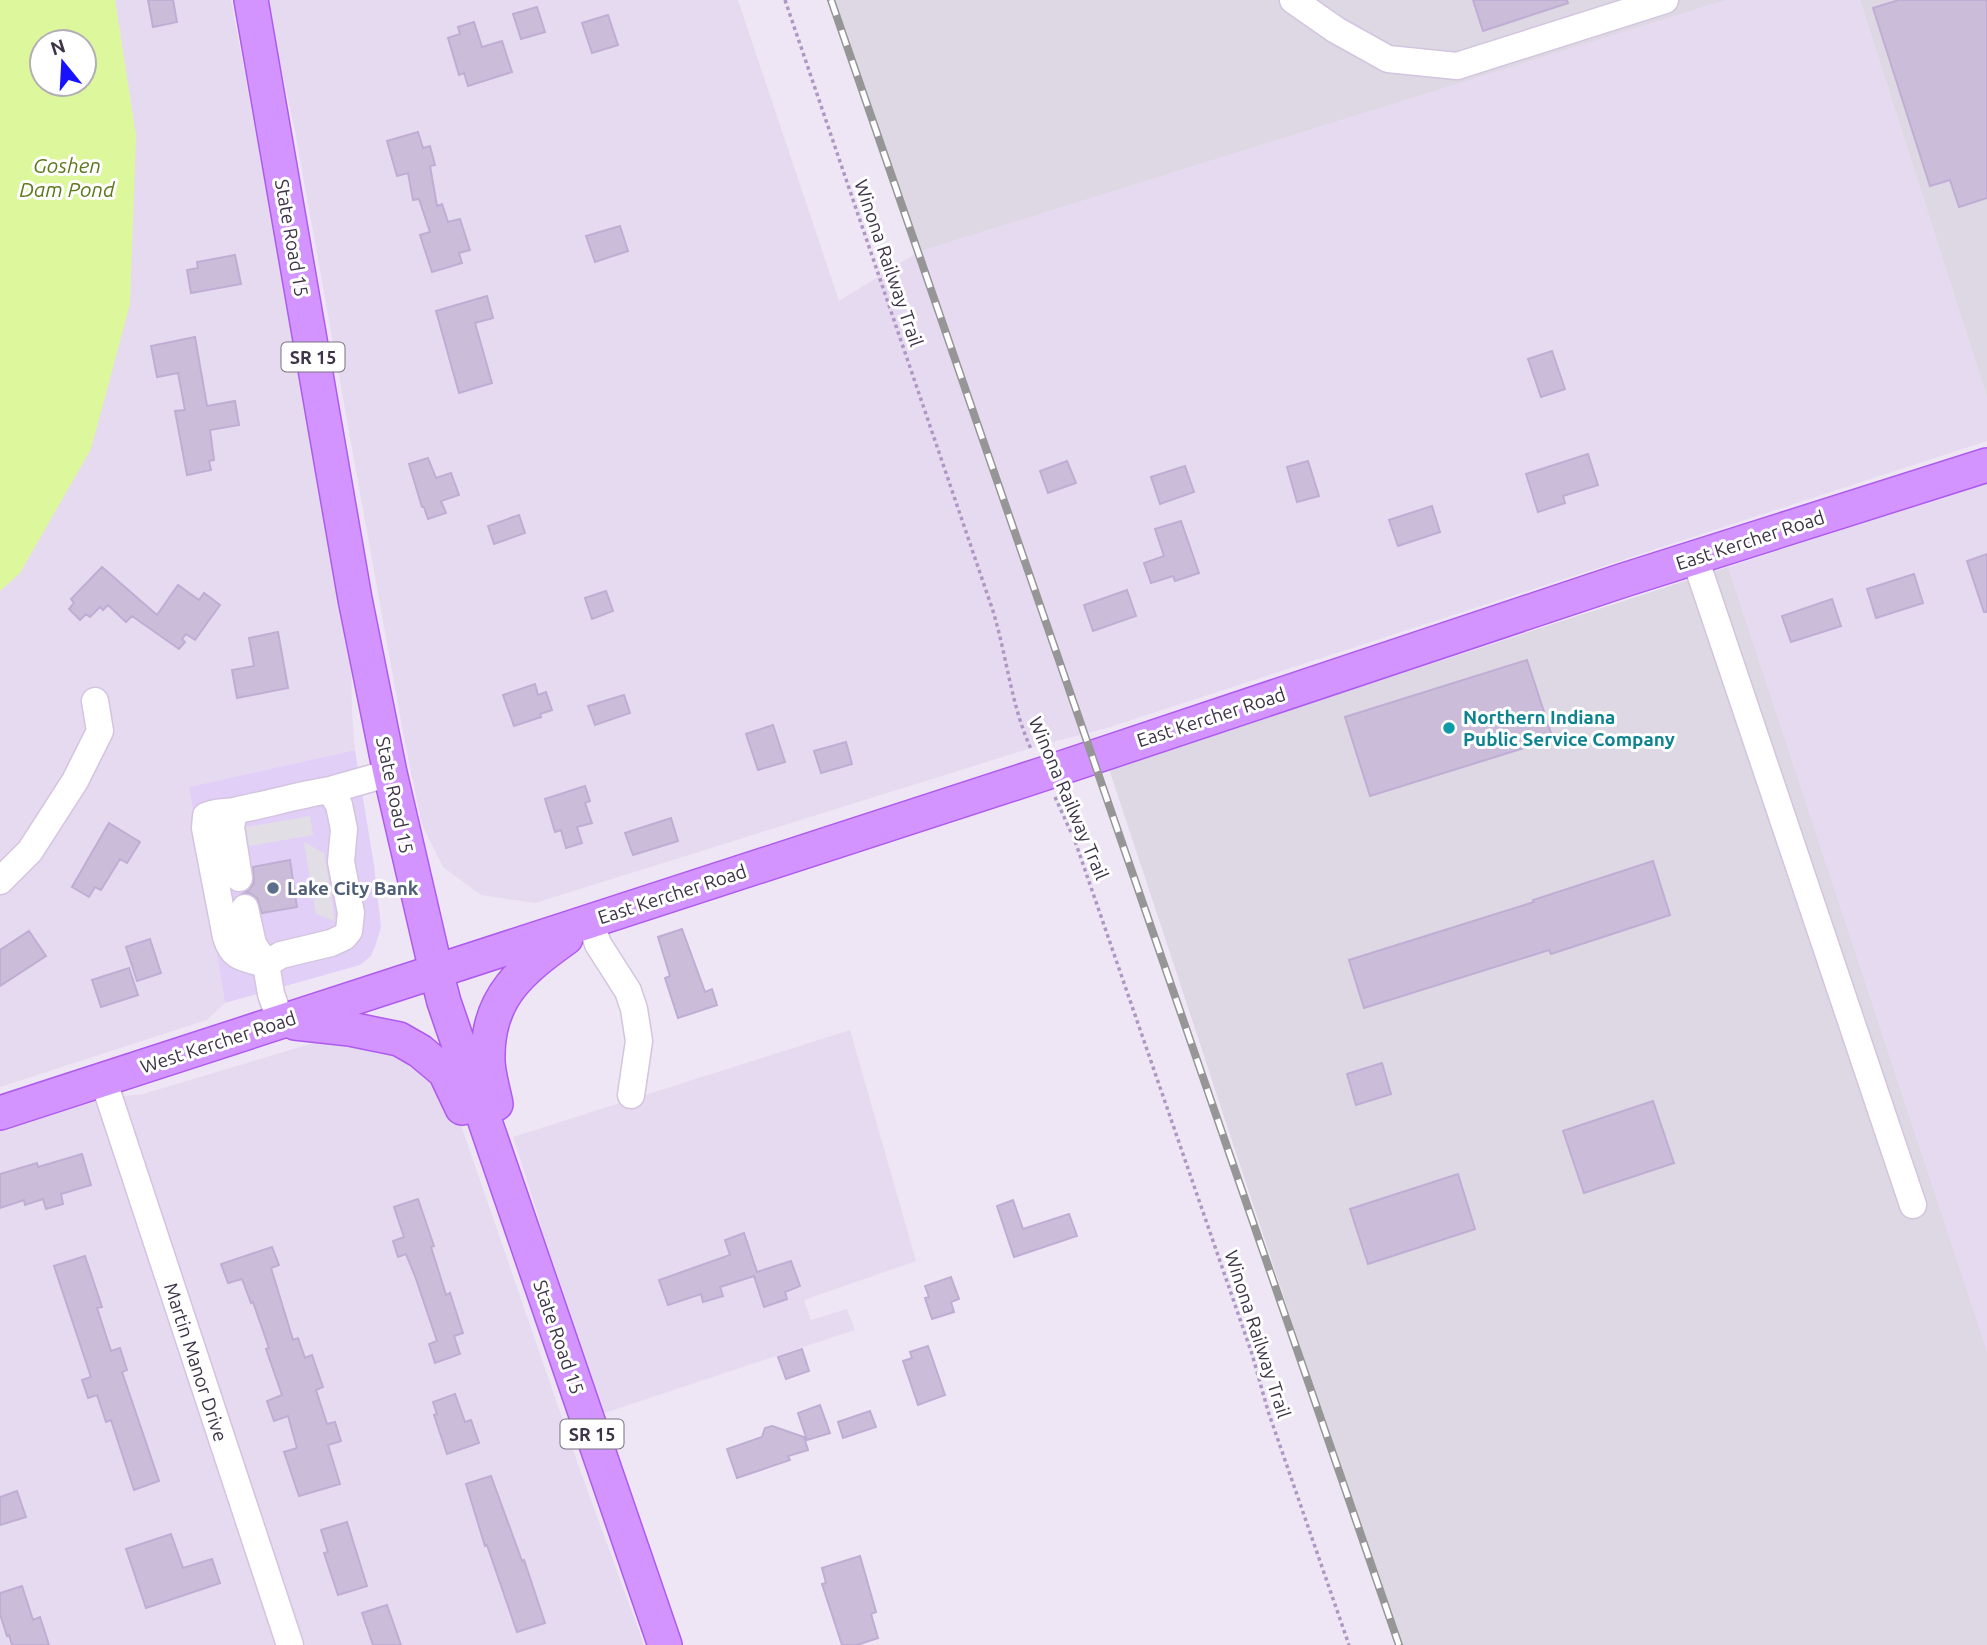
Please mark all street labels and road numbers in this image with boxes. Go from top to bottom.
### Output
street label: State Road 15 [271,177,313,299]
street label: Winona Railway Trail [850,177,928,349]
road number: SR 15 [282,342,344,372]
street label: East Kercher Road [1673,506,1827,574]
street label: East Kercher Road [1134,683,1288,751]
street label: Winona Railway Trail [1025,713,1113,883]
street label: State Road 15 [372,735,418,855]
street label: East Kercher Road [595,860,749,928]
street label: West Kercher Road [137,1006,299,1078]
street label: Winona Railway Trail [1220,1247,1296,1421]
street label: State Road 15 [529,1277,589,1397]
street label: Martin Manor Drive [160,1280,232,1444]
road number: SR 15 [560,1420,624,1448]

